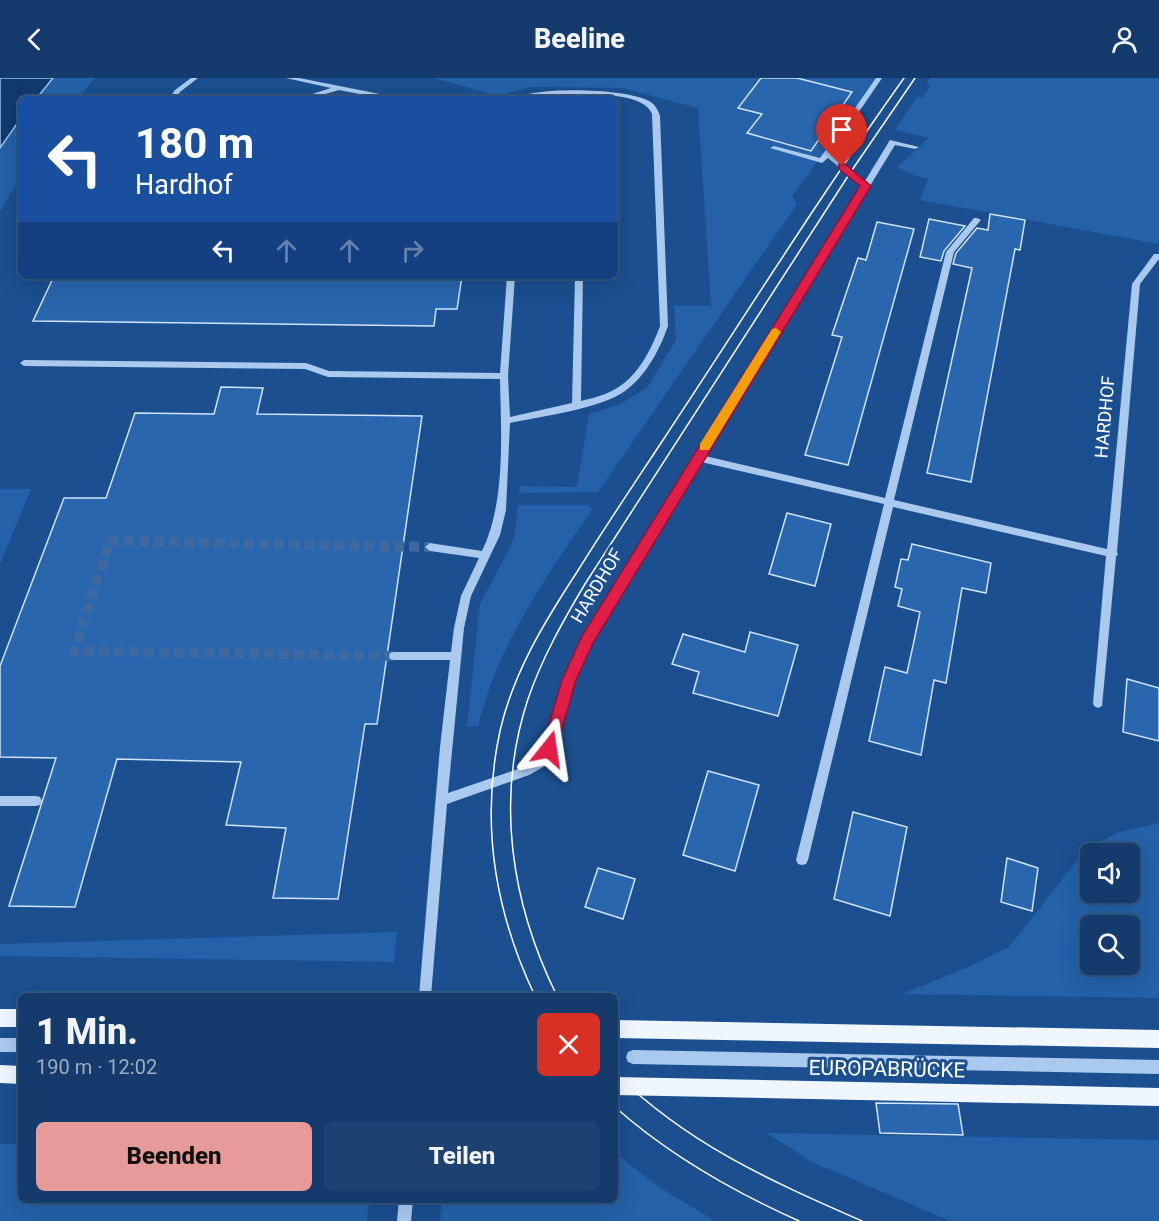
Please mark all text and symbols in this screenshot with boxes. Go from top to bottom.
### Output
icon: back [18,23,51,56]
text: Beeline [534,23,625,55]
icon: person [1108,23,1141,56]
pin [816,104,867,166]
icon: arrive [825,113,858,146]
text: 180 m [135,119,254,168]
icon: left [36,120,114,198]
text: Hardhof [135,169,233,201]
icon: left [207,234,240,267]
icon: ahead [270,234,303,267]
icon: ahead [333,234,366,267]
icon: right [396,234,429,267]
street label: HARDHOF [1090,375,1119,459]
street label: HARDHOF [566,545,627,627]
position arrow [517,717,581,781]
map controls [1080,843,1140,975]
button: sound [1080,843,1140,903]
button: search [1080,915,1140,975]
text: 1 Min. [36,1011,138,1053]
button: close [537,1013,600,1076]
text: 190 m · 12:02 [36,1055,157,1079]
street label: EUROPABRÜCKE [808,1056,966,1082]
button: Beenden [36,1122,312,1191]
button: Teilen [324,1122,600,1191]

